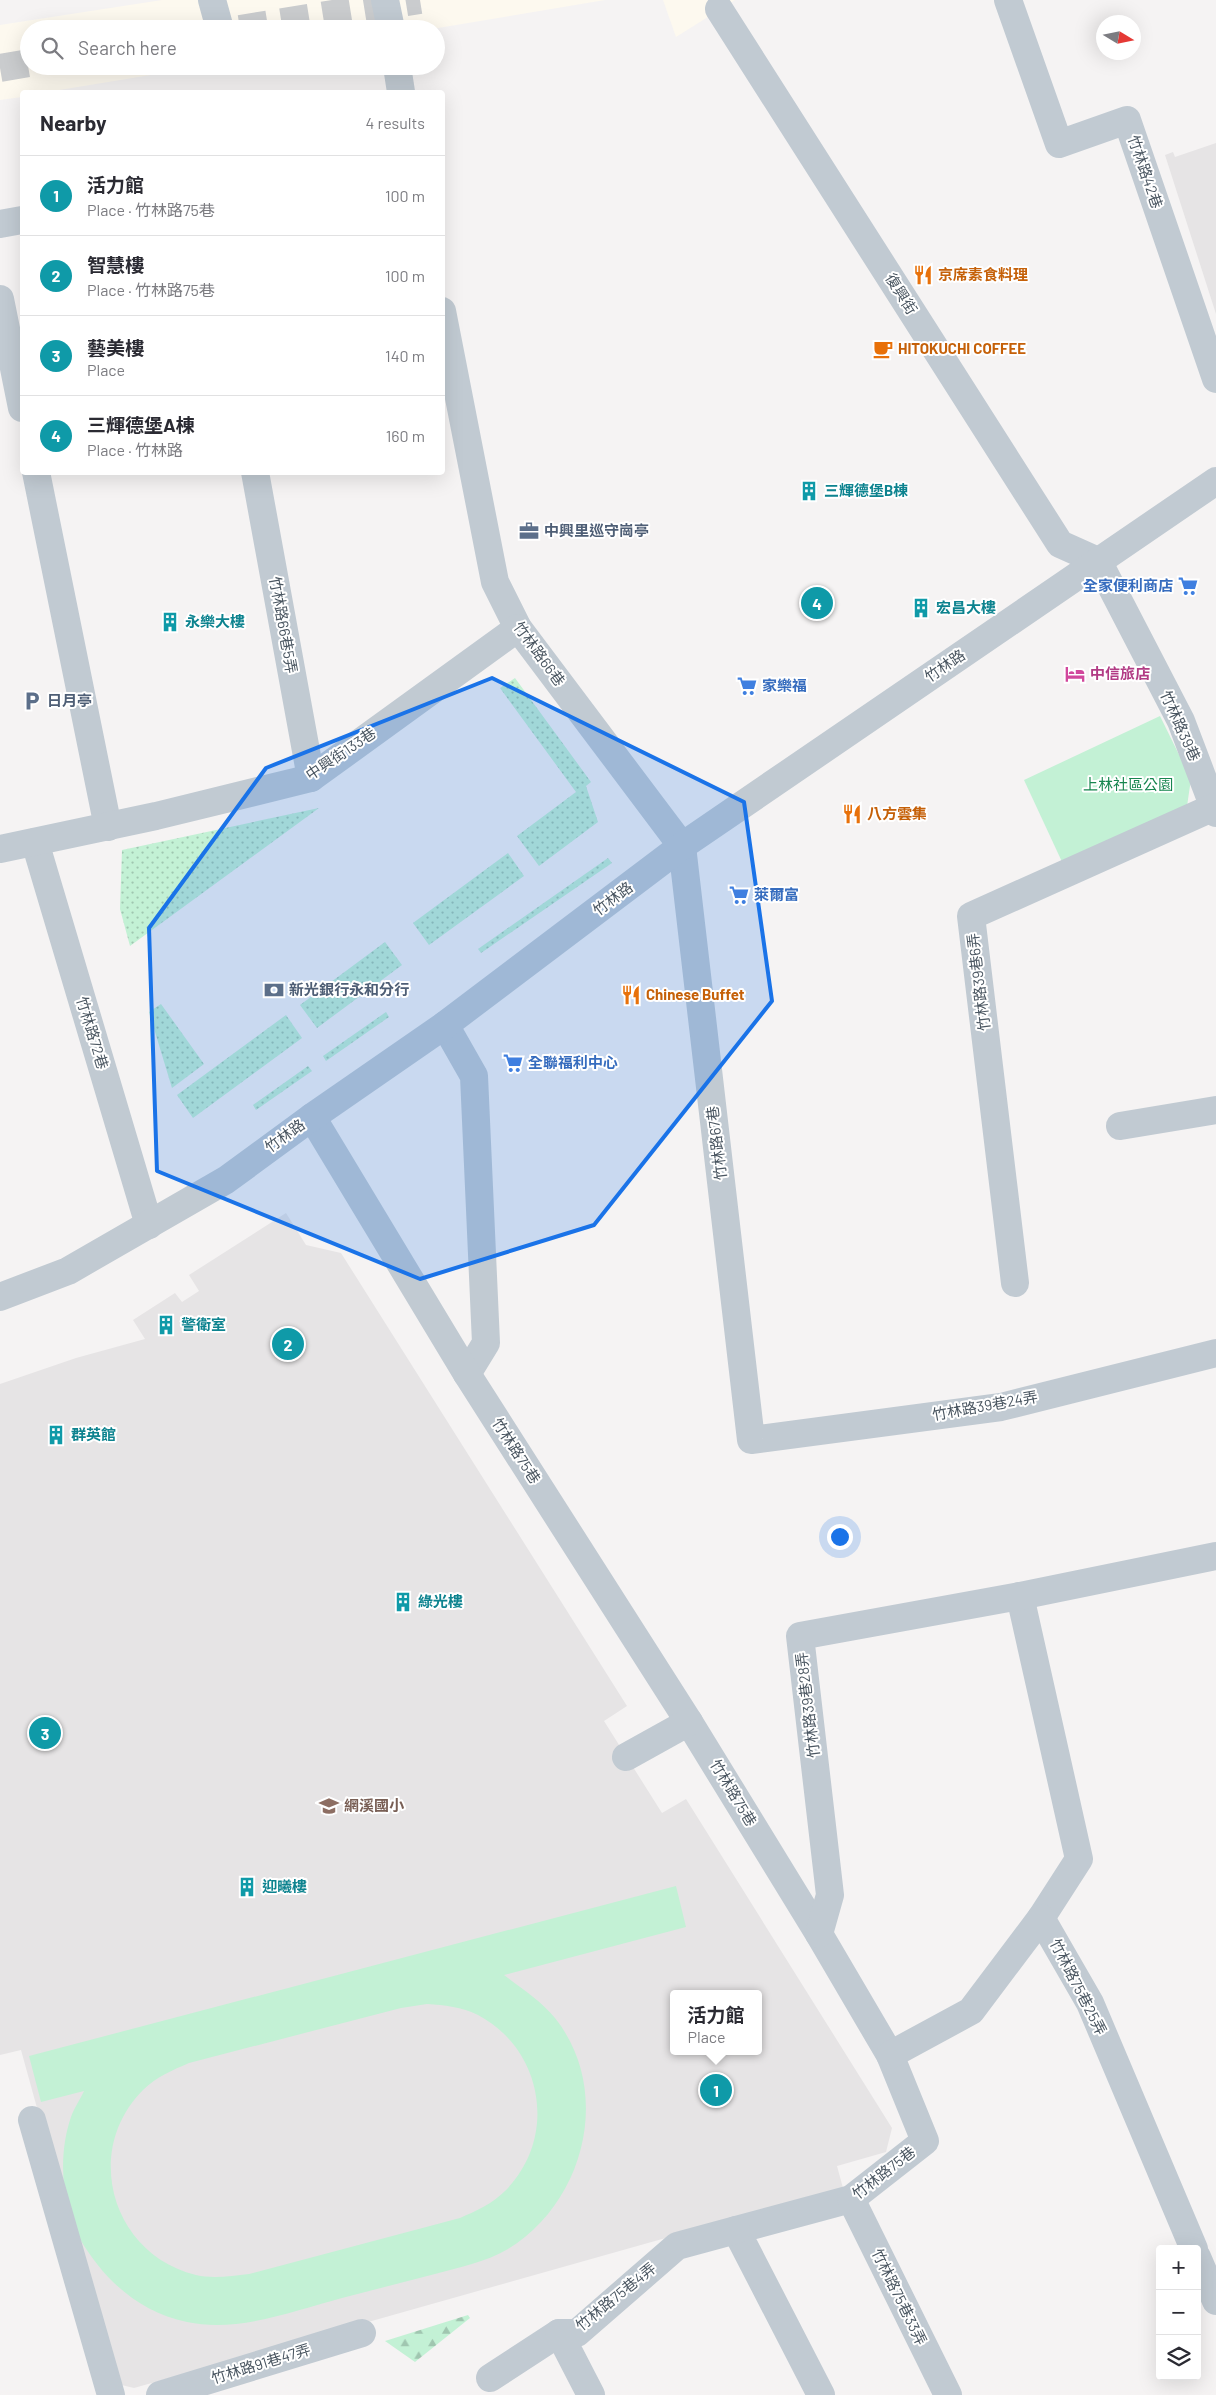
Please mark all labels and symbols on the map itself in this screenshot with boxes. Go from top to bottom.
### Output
north arrow [1096,15,1141,60]
street label: 竹林路42巷 [1125,133,1167,211]
restaurant icon: 京席素食料理 [912,264,934,286]
place label: 京席素食料理 [938,265,1028,283]
street label: 復興街 [882,270,921,317]
cafe icon: HITOKUCHI COFFEE [872,338,894,360]
place label: HITOKUCHI COFFEE [898,339,1026,357]
building icon: 三輝德堡B棟 [798,480,820,502]
place label: 三輝德堡B棟 [824,481,908,499]
office icon: 中興里巡守崗亭 [518,520,540,542]
place label: 中興里巡守崗亭 [544,521,649,539]
street label: 竹林路66巷5弄 [267,575,301,675]
supermarket icon: 全家便利商店 [1177,575,1199,597]
place label: 全家便利商店 [1083,576,1173,594]
pin: 4 [801,584,833,622]
building icon: 宏昌大樓 [910,597,932,619]
place label: 宏昌大樓 [936,598,996,616]
building icon: 永樂大樓 [159,611,181,633]
place label: 永樂大樓 [185,612,245,630]
street label: 竹林路66巷 [510,618,569,689]
street label: 竹林路 [921,645,968,685]
hotel icon: 中信旅店 [1064,663,1086,685]
place label: 中信旅店 [1090,664,1150,682]
supermarket icon: 家樂福 [736,675,758,697]
place label: 家樂福 [762,676,807,694]
street label: 竹林路39巷 [1157,687,1204,764]
parking icon: 日月亭 [21,690,43,712]
place label: 日月亭 [47,691,92,709]
street label: 中興街133巷 [302,723,379,783]
park label: 上林社區公園 [1083,775,1173,793]
restaurant icon: 八方雲集 [841,803,863,825]
place label: 八方雲集 [867,804,927,822]
street label: 竹林路 [589,877,636,919]
supermarket icon: 萊爾富 [728,884,750,906]
place label: 萊爾富 [754,885,799,903]
street label: 竹林路39巷6弄 [963,932,993,1032]
bank icon: 新光銀行永和分行 [263,979,285,1001]
place label: 新光銀行永和分行 [289,980,409,998]
restaurant icon: Chinese Buffet [620,984,642,1006]
place label: Chinese Buffet [646,985,745,1003]
street label: 竹林路72巷 [73,994,113,1071]
supermarket icon: 全聯福利中心 [502,1052,524,1074]
place label: 全聯福利中心 [528,1053,618,1071]
street label: 竹林路67巷 [703,1105,729,1181]
street label: 竹林路 [261,1115,308,1156]
building icon: 警衛室 [155,1314,177,1336]
place label: 警衛室 [181,1315,226,1333]
pin: 2 [272,1325,304,1363]
street label: 竹林路39巷24弄 [931,1387,1039,1423]
street label: 竹林路75巷 [489,1414,545,1487]
building icon: 群英館 [45,1424,67,1446]
place label: 群英館 [71,1425,116,1443]
your location [827,1524,853,1550]
building icon: 綠光樓 [392,1591,414,1613]
place label: 綠光樓 [418,1592,463,1610]
street label: 竹林路39巷28弄 [792,1651,822,1759]
pin: 3 [29,1714,61,1752]
street label: 竹林路75巷 [707,1756,761,1829]
school or university icon: 網溪國小 [318,1795,340,1817]
place label: 網溪國小 [344,1796,405,1814]
building icon: 迎曦樓 [236,1876,258,1898]
place label: 迎曦樓 [262,1877,307,1895]
street label: 竹林路75巷25弄 [1047,1935,1111,2038]
pin: 1 [700,2071,732,2109]
street label: 竹林路75巷 [848,2142,918,2202]
street label: 竹林路75巷33弄 [869,2245,931,2348]
street label: 竹林路75巷4弄 [572,2258,659,2334]
street label: 竹林路91巷47弄 [209,2339,312,2387]

